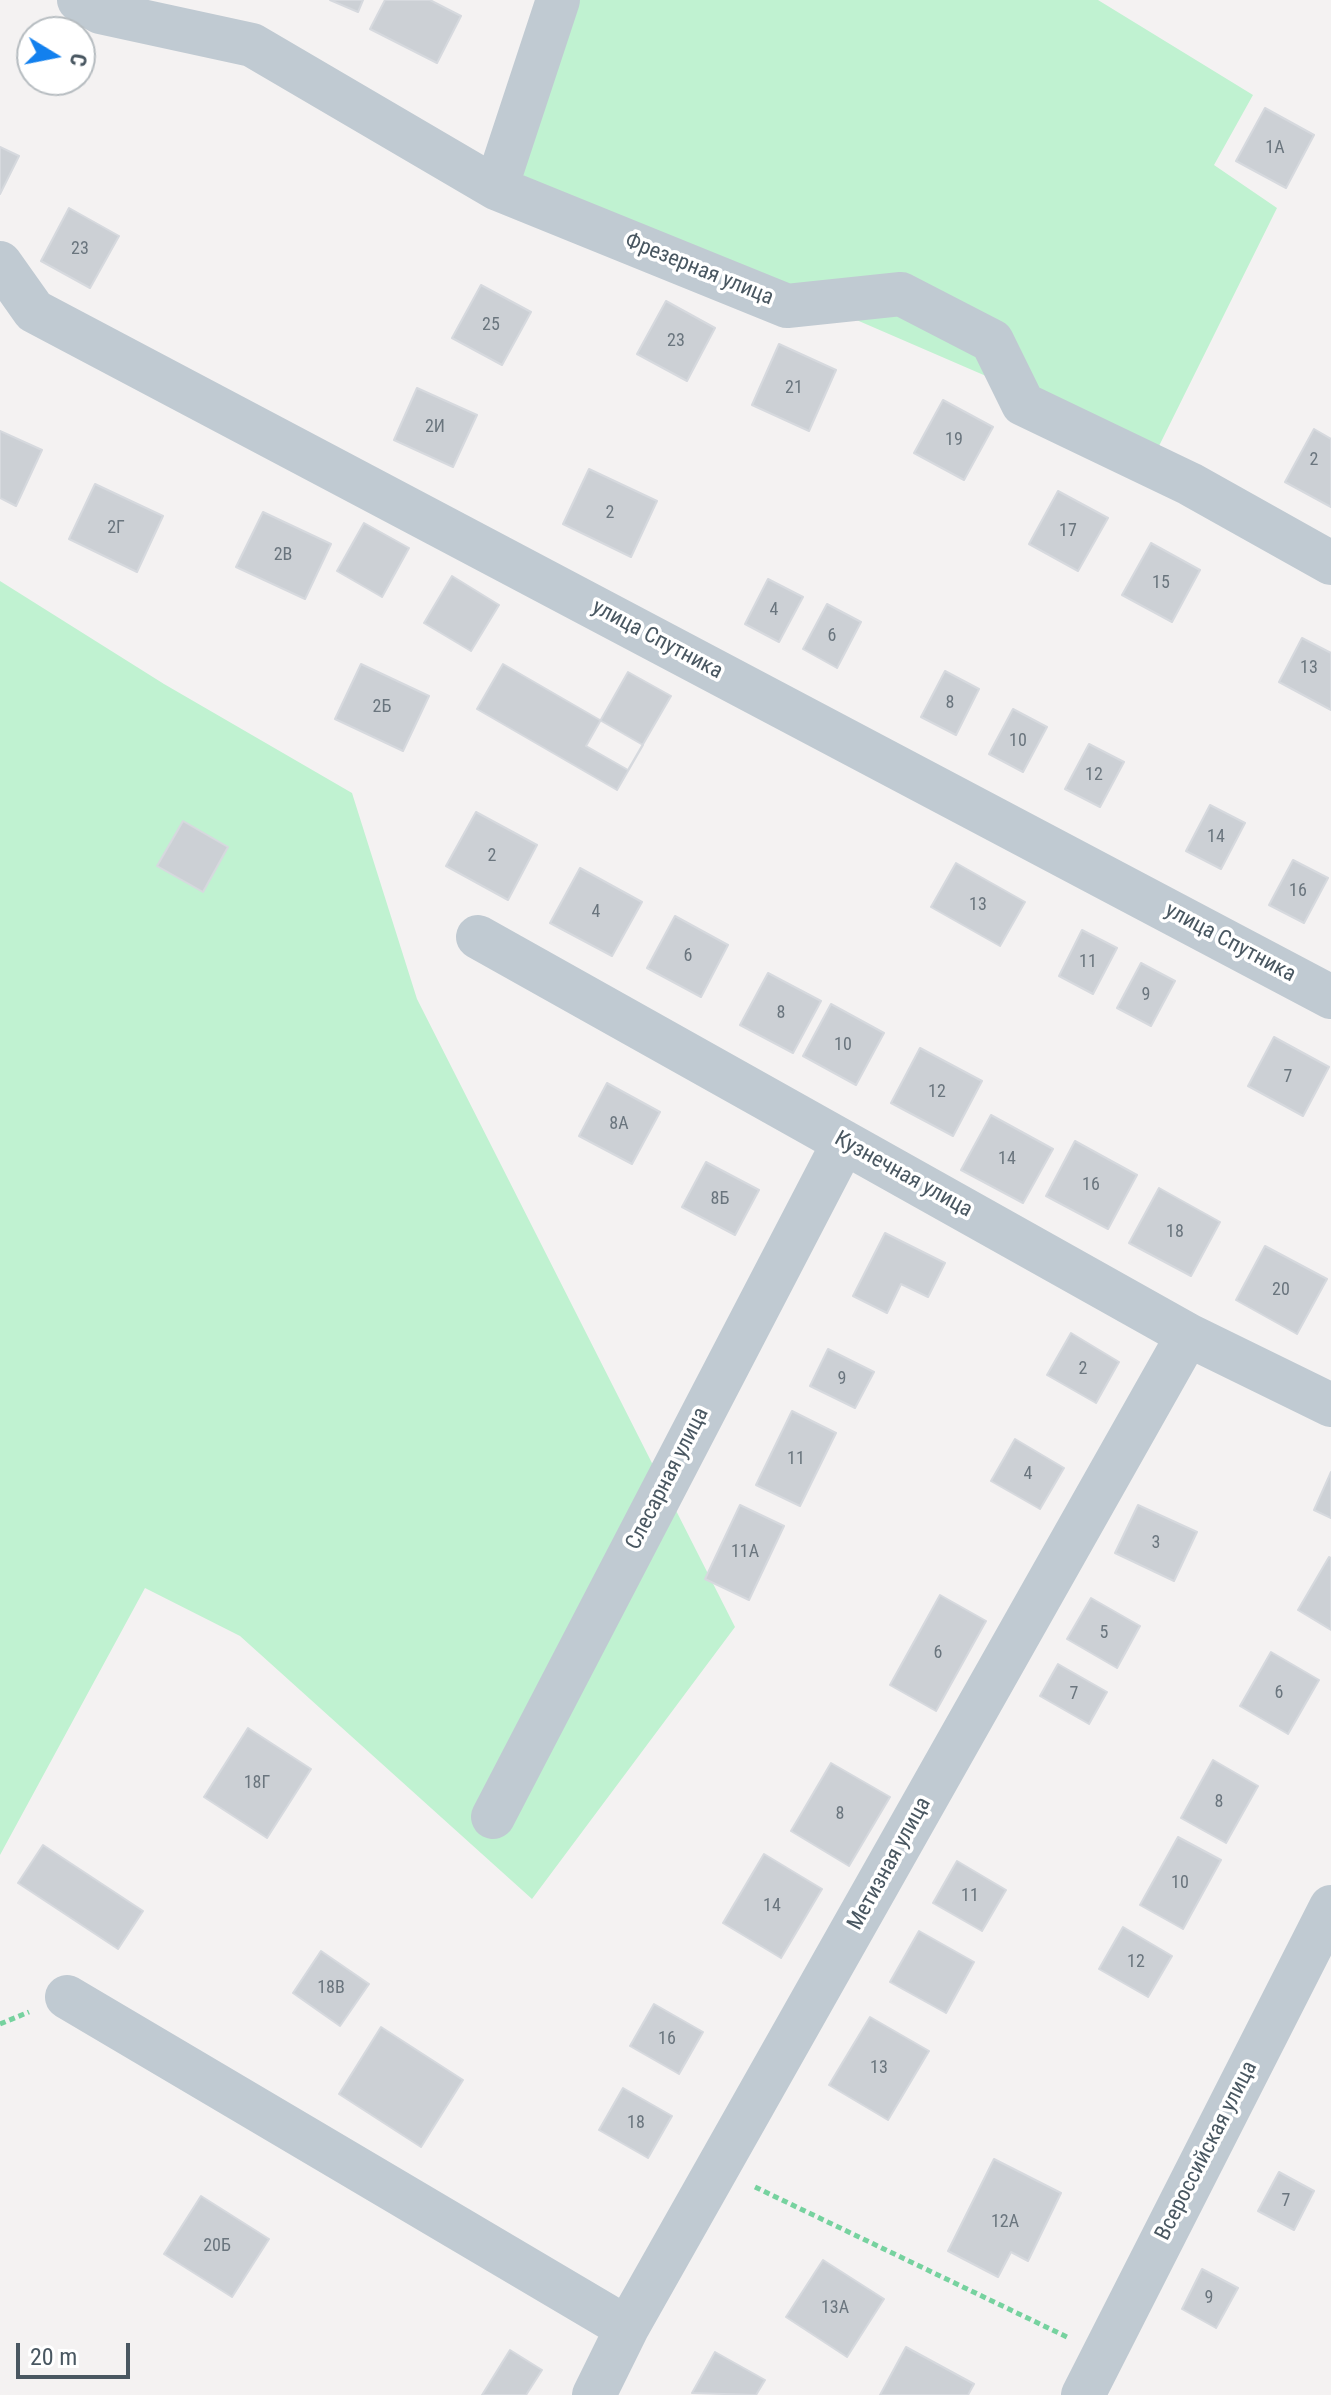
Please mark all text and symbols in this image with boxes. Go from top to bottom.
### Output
north arrow [16,16,96,96]
text: С [65,52,92,68]
house number: 1А [1265,137,1285,159]
street label: Фрезерная улица [621,228,777,312]
house number: 23 [71,238,89,260]
house number: 25 [482,314,500,336]
house number: 23 [667,330,685,352]
house number: 21 [785,377,803,399]
house number: 2И [425,416,445,438]
house number: 19 [945,429,963,451]
house number: 2 [1310,449,1318,471]
house number: 2 [606,502,614,524]
house number: 2Г [107,517,125,539]
house number: 17 [1059,520,1077,542]
house number: 2В [274,544,292,566]
house number: 15 [1152,572,1170,594]
street label: улица Спутника [587,595,727,685]
house number: 4 [770,599,778,621]
house number: 6 [828,625,836,647]
house number: 13 [1300,657,1318,679]
house number: 8 [946,692,954,714]
house number: 2Б [373,696,391,718]
house number: 10 [1009,730,1027,752]
house number: 12 [1085,764,1103,786]
house number: 14 [1207,826,1225,848]
house number: 2 [488,845,496,867]
house number: 16 [1289,880,1307,902]
house number: 13 [969,894,987,916]
street label: улица Спутника [1160,898,1300,988]
house number: 4 [592,901,600,923]
house number: 6 [684,945,692,967]
house number: 11 [1079,951,1097,973]
house number: 9 [1142,984,1150,1006]
house number: 8 [777,1002,785,1024]
house number: 10 [834,1034,852,1056]
house number: 7 [1284,1066,1292,1088]
house number: 12 [928,1081,946,1103]
house number: 8А [609,1113,629,1135]
street label: Кузнечная улица [829,1126,977,1224]
house number: 14 [998,1148,1016,1170]
house number: 16 [1082,1174,1100,1196]
house number: 8Б [711,1188,729,1210]
house number: 18 [1166,1221,1184,1243]
house number: 20 [1272,1279,1290,1301]
house number: 2 [1079,1358,1087,1380]
house number: 9 [838,1368,846,1390]
street label: Слесарная улица [621,1403,715,1555]
house number: 11 [787,1448,805,1470]
house number: 4 [1024,1463,1032,1485]
house number: 3 [1152,1532,1160,1554]
house number: 11А [731,1541,759,1563]
house number: 5 [1100,1622,1108,1644]
house number: 6 [934,1642,942,1664]
house number: 6 [1275,1682,1283,1704]
house number: 7 [1070,1683,1078,1705]
house number: 18Г [244,1772,270,1794]
house number: 8 [1215,1791,1223,1813]
street label: Метизная улица [843,1793,937,1935]
house number: 8 [836,1803,844,1825]
house number: 10 [1171,1872,1189,1894]
house number: 11 [961,1885,979,1907]
house number: 14 [763,1895,781,1917]
house number: 12 [1127,1951,1145,1973]
house number: 18В [317,1977,345,1999]
house number: 16 [658,2028,676,2050]
house number: 13 [870,2057,888,2079]
street label: Всероссийская улица [1150,2057,1264,2245]
house number: 18 [627,2112,645,2134]
house number: 7 [1282,2190,1290,2212]
house number: 12А [991,2211,1019,2233]
house number: 20Б [203,2235,231,2257]
house number: 9 [1205,2287,1213,2309]
house number: 13А [821,2297,849,2319]
scale bar [20,2327,134,2377]
text: 20 m [30,2343,77,2371]

